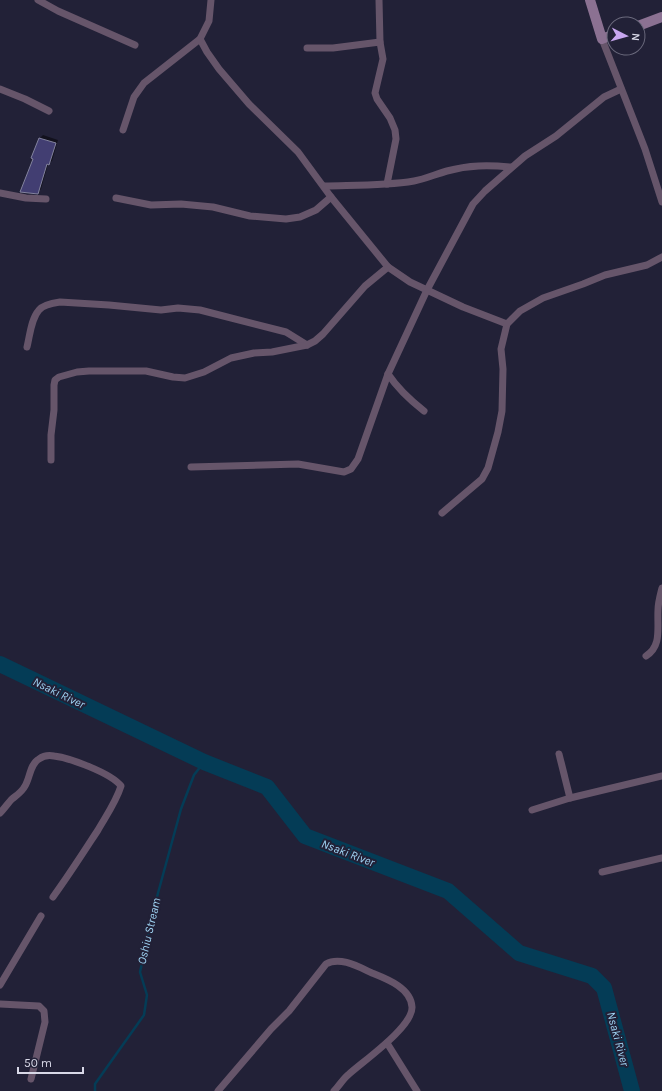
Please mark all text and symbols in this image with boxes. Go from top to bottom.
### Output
north arrow [606,16,646,56]
text: N [629,32,642,42]
water label: Nsaki River [31,674,88,712]
water label: Nsaki River [319,836,377,870]
water label: Oshiu Stream [135,896,163,966]
water label: Nsaki River [604,1010,632,1069]
scale bar [18,1049,83,1075]
text: 50 m [24,1056,52,1070]

